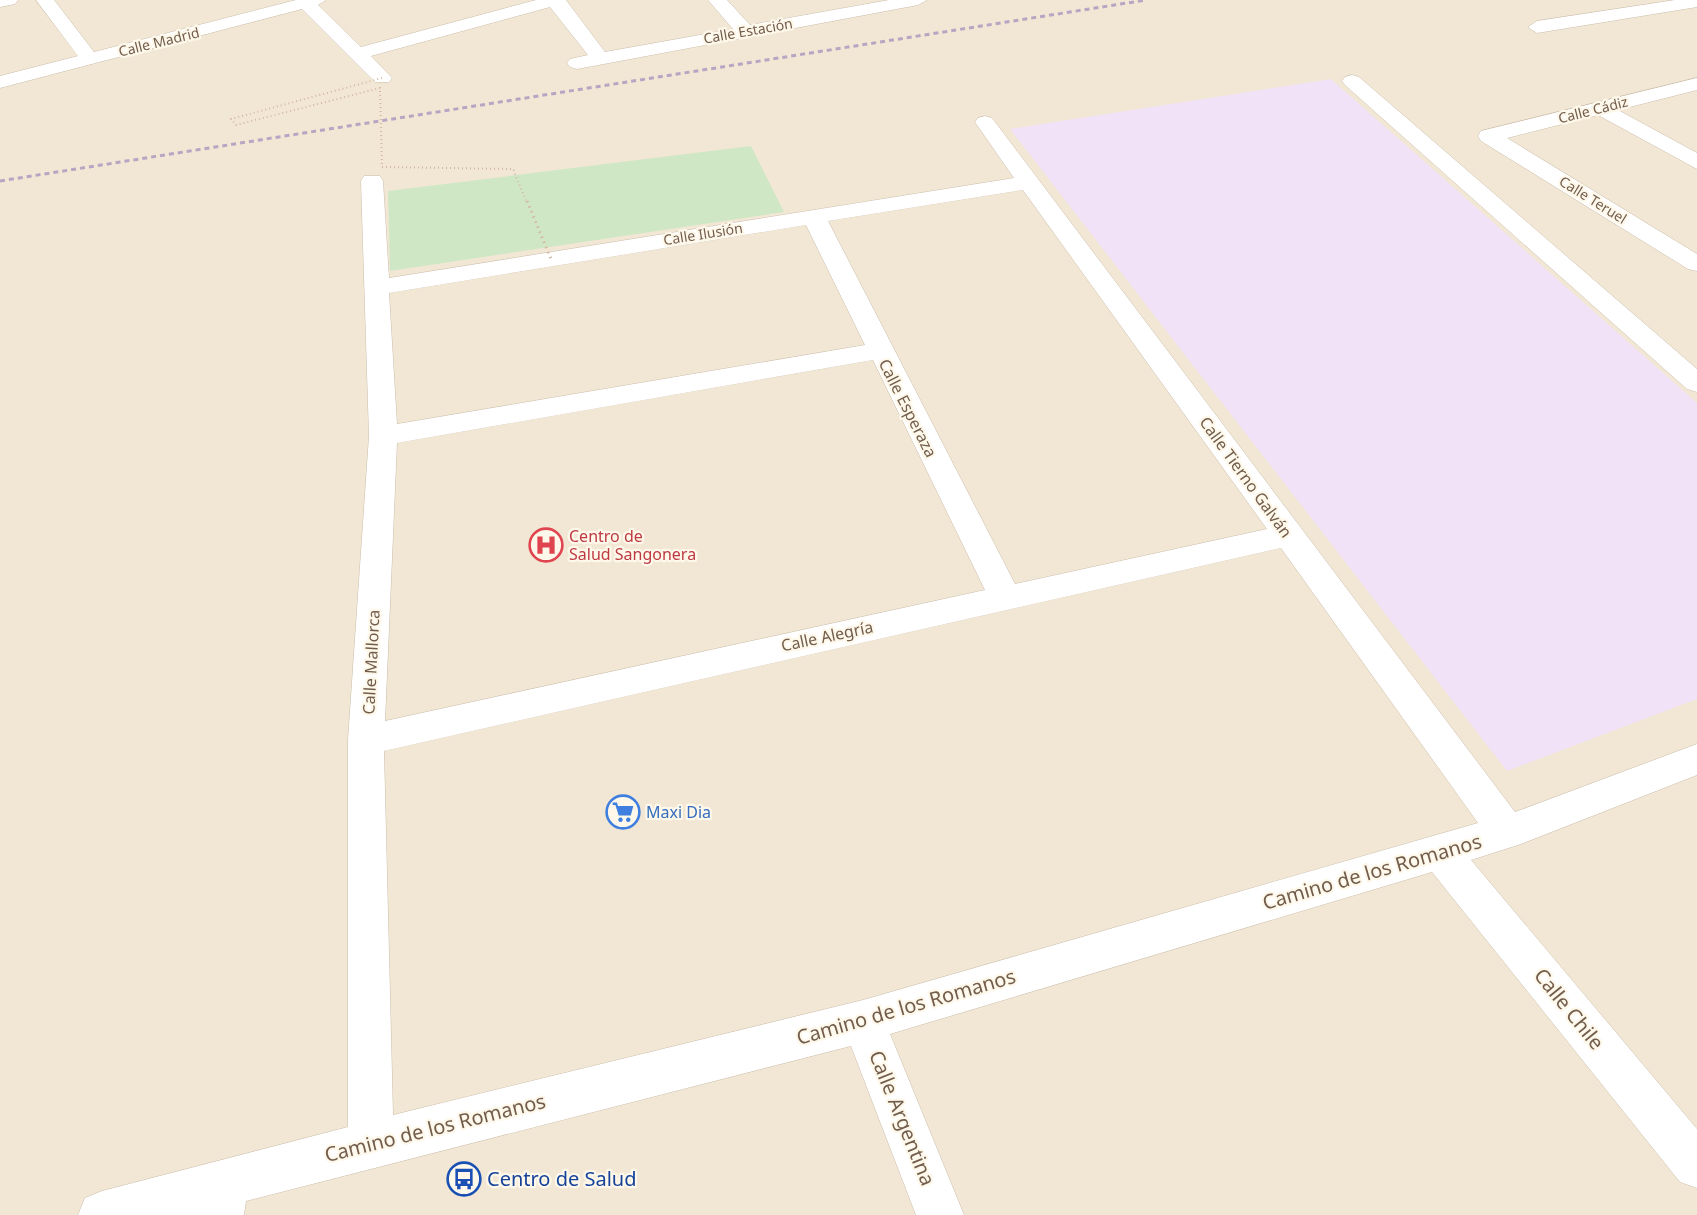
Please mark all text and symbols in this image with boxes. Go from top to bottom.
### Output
street label: Calle Estación [702,13,794,48]
street label: Calle Madrid [116,22,201,61]
street label: Calle Cádiz [1556,92,1630,127]
street label: Calle Teruel [1556,171,1631,228]
street label: Calle Ilusión [662,218,744,249]
street label: Calle Esperaza [874,355,942,461]
street label: Calle Tierno Galván [1195,412,1297,542]
place label: Centro de Salud Sangonera [569,525,696,565]
hospital icon: Centro de Salud Sangonera [528,527,564,563]
street label: Calle Mallorca [357,609,385,715]
street label: Calle Alegría [779,616,875,656]
supermarket icon: Maxi Dia [605,794,641,830]
place label: Maxi Dia [646,801,711,823]
street label: Camino de los Romanos [1259,827,1485,916]
street label: Camino de los Romanos [793,962,1019,1051]
street label: Calle Chile [1528,962,1610,1055]
street label: Calle Argentina [863,1046,942,1189]
street label: Camino de los Romanos [322,1087,548,1168]
bus stop icon: Centro de Salud [446,1161,482,1197]
place label: Centro de Salud [487,1165,636,1192]

